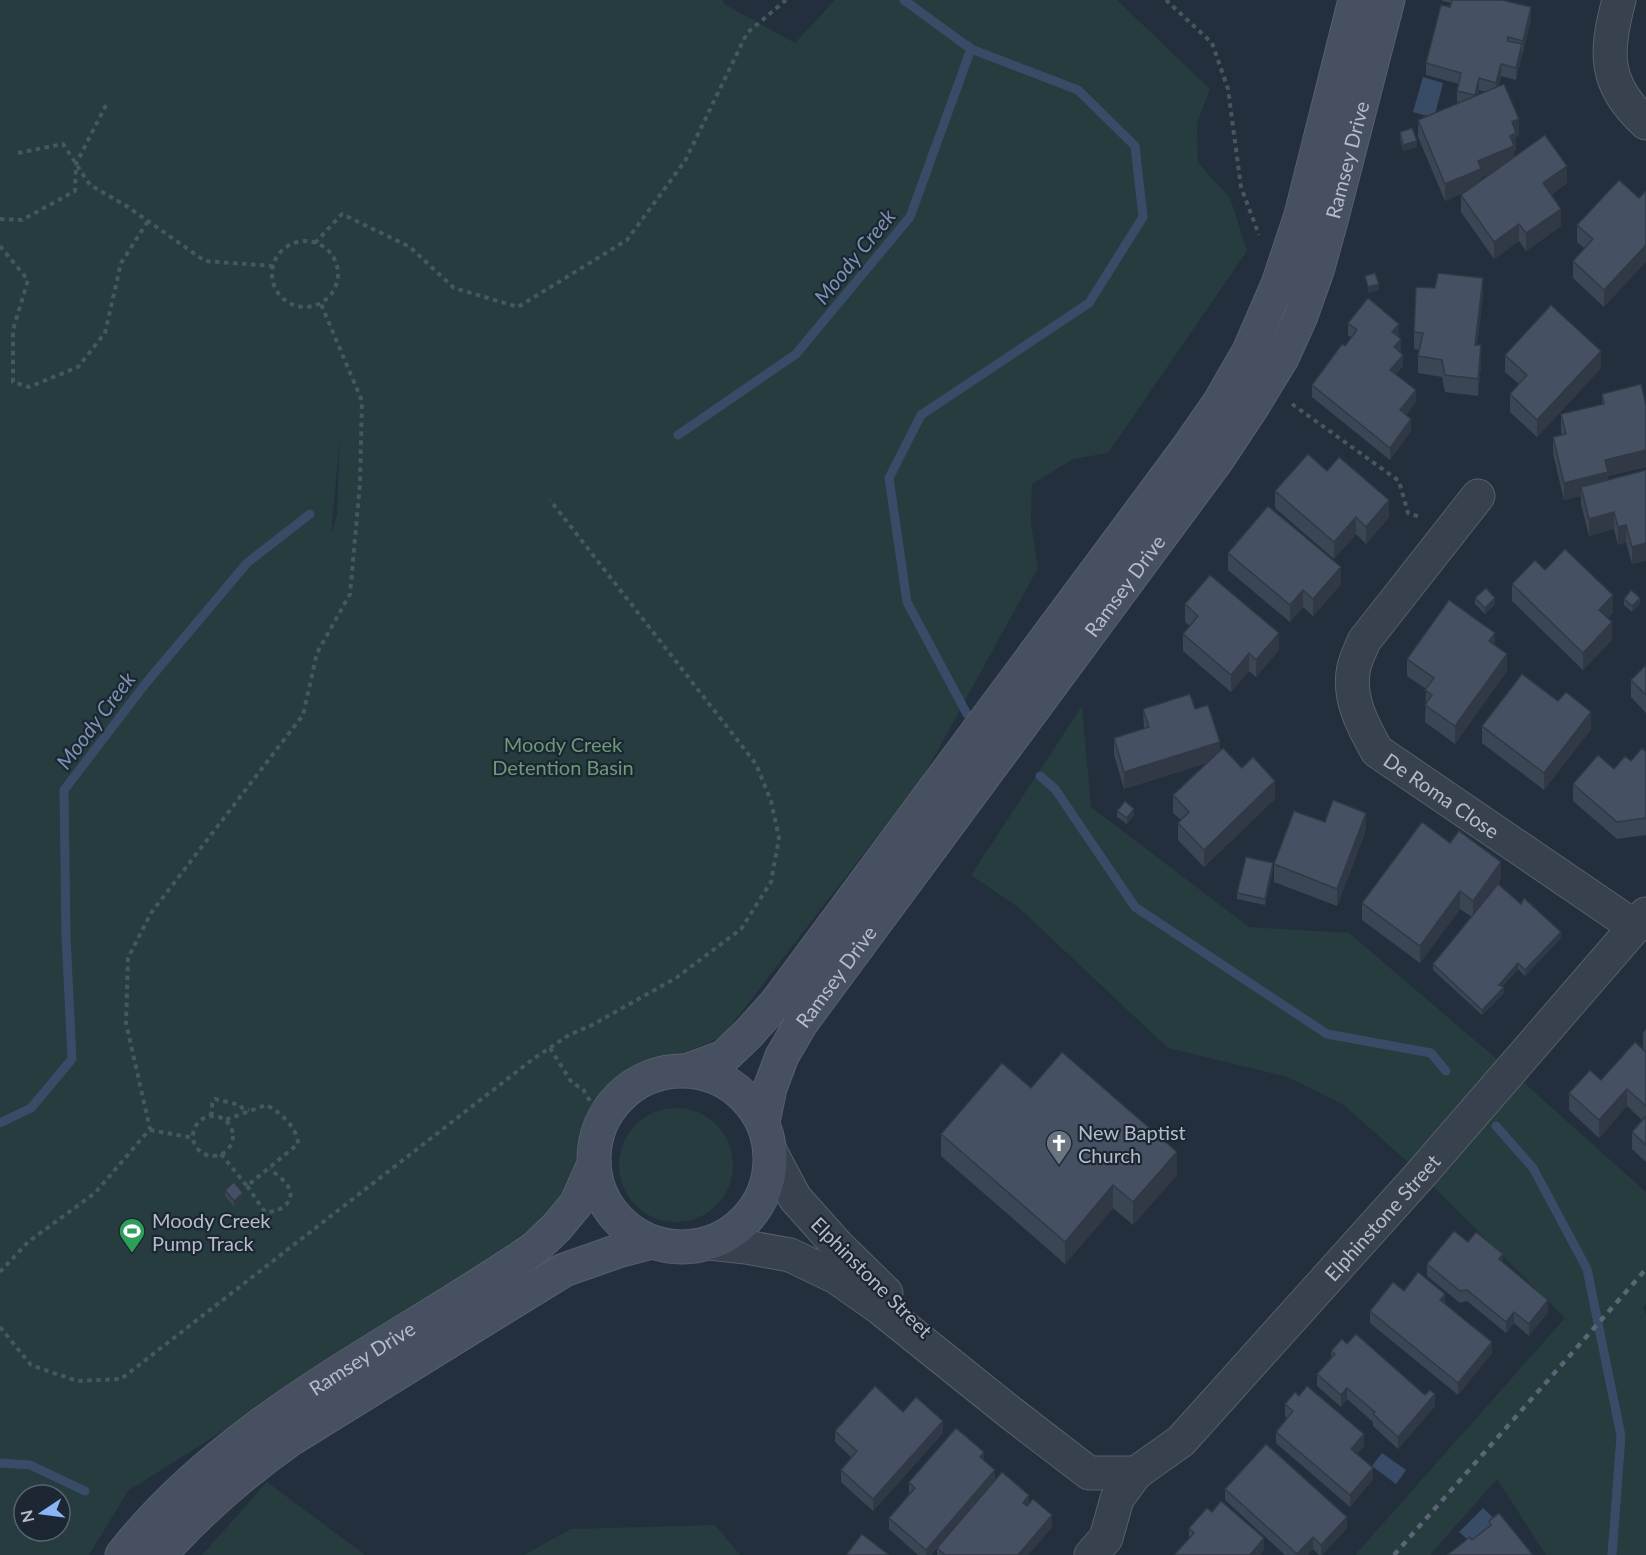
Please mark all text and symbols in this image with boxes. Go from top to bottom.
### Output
street label: Ramsey Drive [1320,98,1373,221]
water label: Moody Creek [808,203,901,309]
street label: Ramsey Drive [1079,530,1170,641]
water label: Moody Creek [50,666,140,773]
park label: Moody Creek Detention Basin [492,732,634,779]
street label: De Roma Close [1380,747,1504,843]
street label: Ramsey Drive [790,921,881,1032]
place label: New Baptist Church [1078,1120,1186,1167]
church icon: New Baptist Church [1044,1128,1074,1166]
street label: Elphinstone Street [1319,1149,1445,1285]
place label: Moody Creek Pump Track [152,1208,271,1255]
street label: Elphinstone Street [807,1212,937,1342]
sports icon: Moody Creek Pump Track [117,1216,147,1254]
street label: Ramsey Drive [304,1316,419,1400]
north arrow [12,1483,72,1543]
text: N [16,1508,38,1525]

